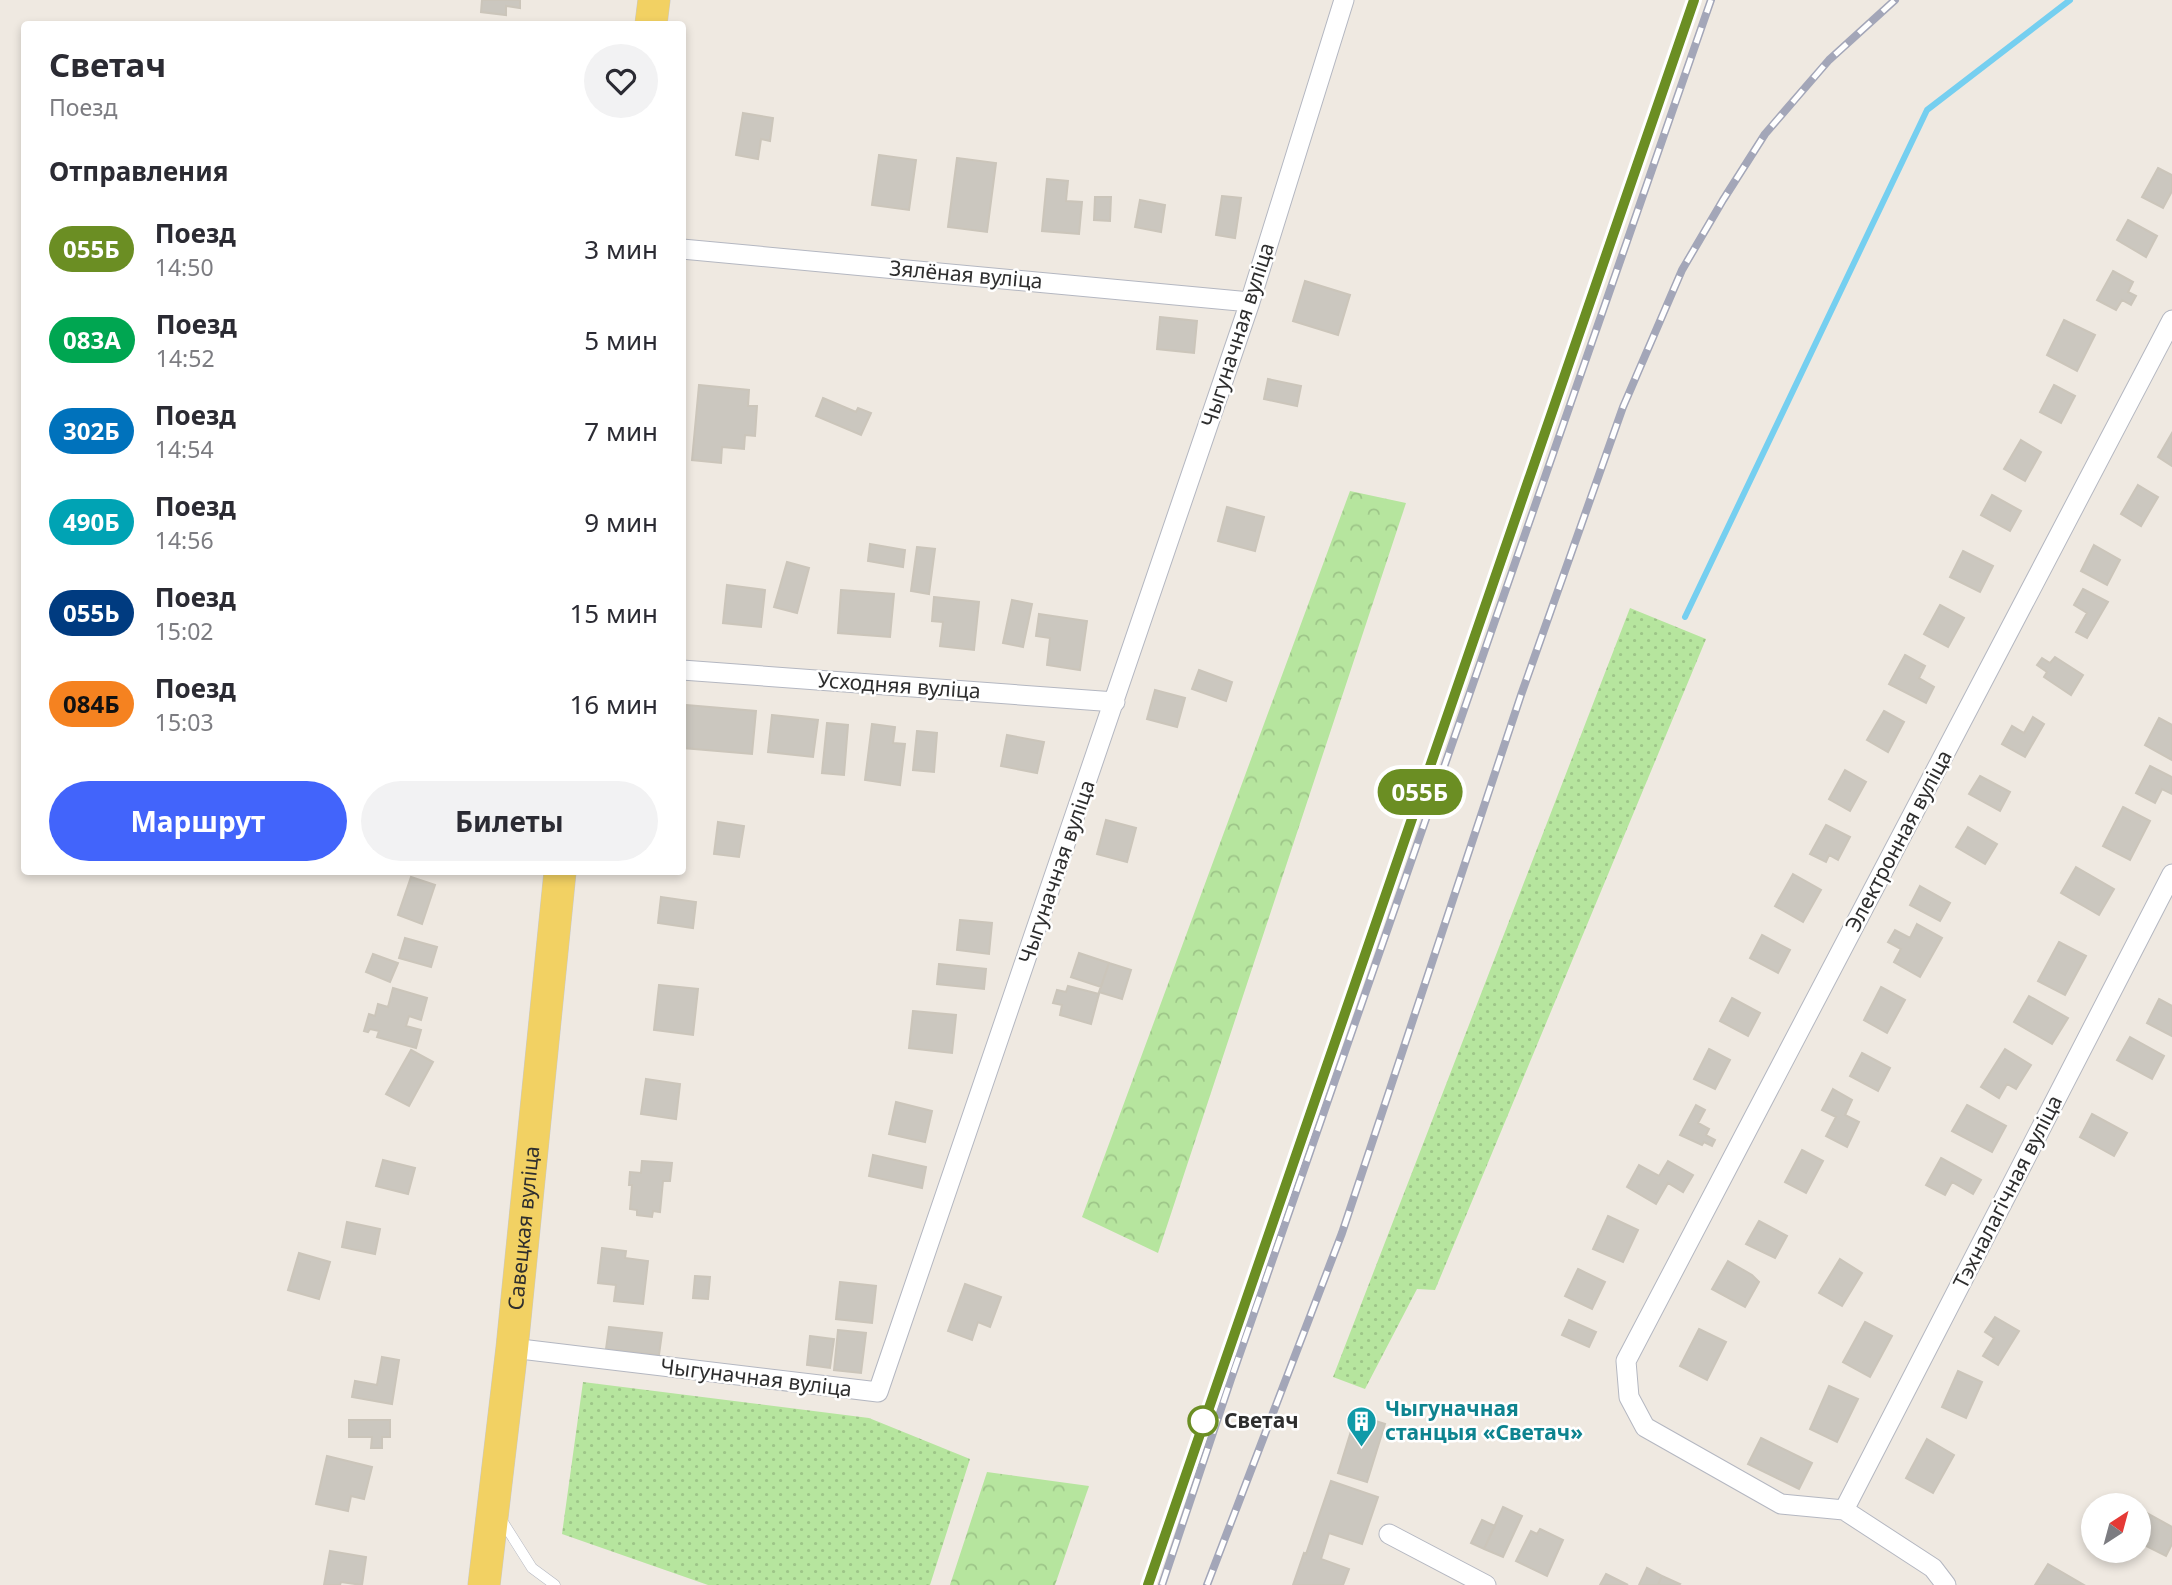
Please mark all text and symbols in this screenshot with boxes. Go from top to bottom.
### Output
text: Светач [49,42,166,87]
button: heart [584,44,658,118]
text: Поезд [49,91,117,123]
text: Отправления [49,153,228,189]
text: Поезд [155,215,236,251]
text: 3 мин [584,231,658,267]
text: 055Б [63,232,120,265]
street label: Чыгуначная вуліца [1194,239,1280,431]
text: 14:50 [155,251,214,283]
street label: Зялёная вуліца [888,253,1044,295]
text: Поезд [156,306,237,342]
text: 5 мин [584,322,658,358]
text: 083А [63,323,121,356]
text: 14:52 [156,342,215,374]
text: Поезд [155,397,236,433]
text: 7 мин [584,413,658,449]
text: 302Б [63,414,120,447]
text: 14:54 [155,433,214,465]
text: Поезд [155,488,236,524]
text: 9 мин [584,504,658,540]
text: 490Б [63,505,120,538]
text: 14:56 [155,524,214,556]
text: Поезд [155,579,236,615]
text: 15 мин [569,595,658,631]
text: 055Ь [63,596,120,629]
text: 15:02 [155,615,213,647]
street label: Усходняя вуліца [817,665,982,705]
text: Поезд [155,670,236,706]
text: 16 мин [569,686,658,722]
text: 084Б [63,687,120,720]
text: 15:03 [155,706,214,738]
street label: Электронная вуліца [1838,745,1958,936]
line badge: 055Б [1371,769,1469,815]
text: 055Б [1392,775,1448,808]
street label: Чыгуначная вуліца [1011,776,1101,967]
button: Маршрут [49,781,347,861]
button: Билеты [361,781,658,861]
street label: Тэхналагічная вуліца [1946,1090,2068,1293]
street label: Савецкая вуліца [501,1145,545,1312]
street label: Чыгуначная вуліца [659,1351,853,1403]
place label: Чыгуначная станцыя «Светач» [1385,1394,1583,1446]
building icon: Чыгуначная станцыя «Светач» [1345,1404,1379,1448]
marker: Светач [1188,1406,1218,1436]
place label: Светач [1224,1406,1299,1434]
north arrow [2081,1493,2151,1563]
map controls [2081,1493,2151,1563]

